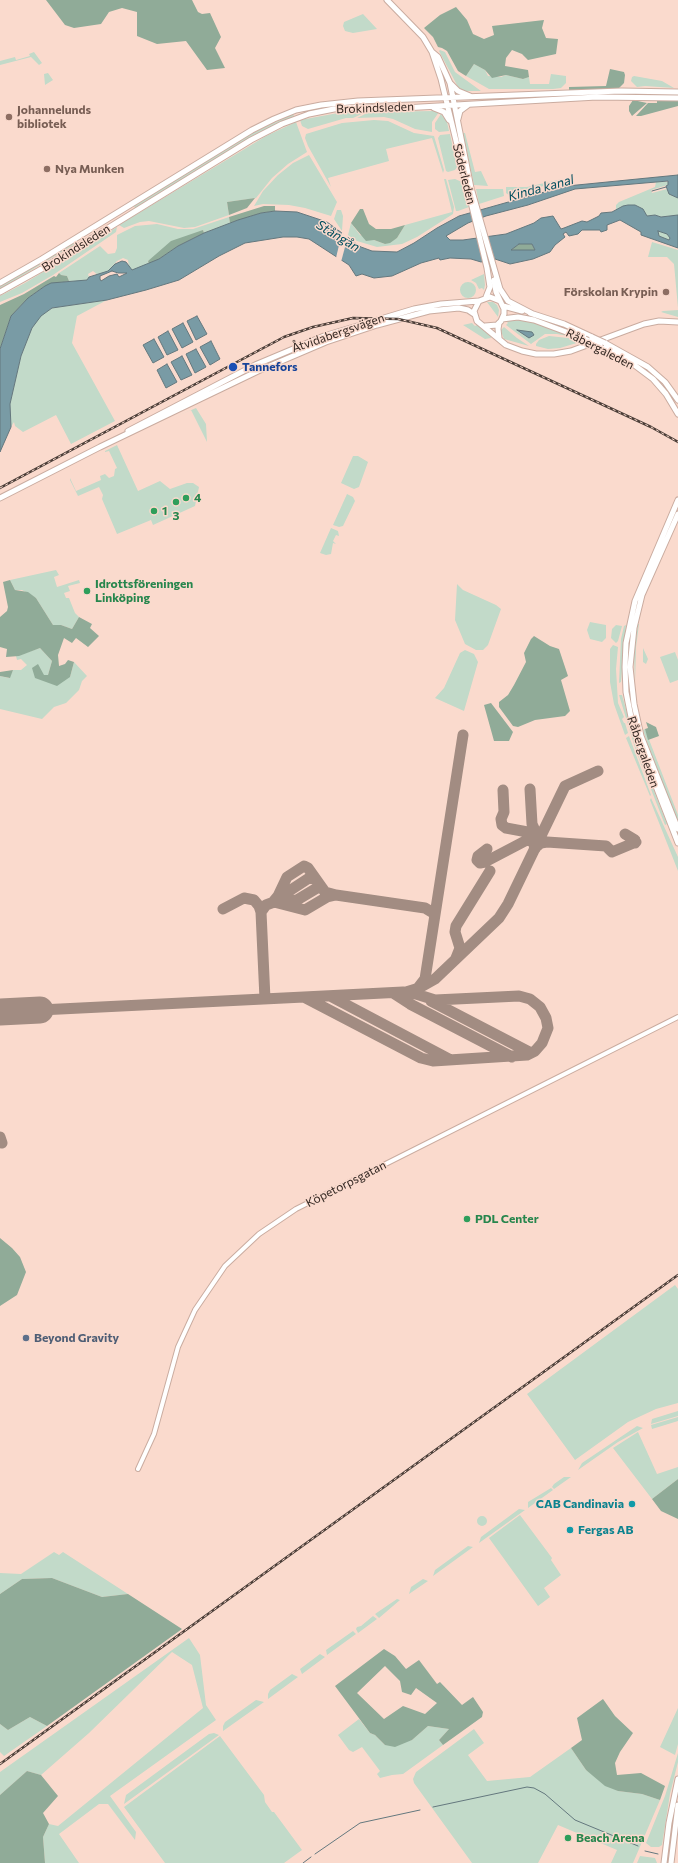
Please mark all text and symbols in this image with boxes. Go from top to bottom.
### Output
street label: Brokindsleden [336,99,414,117]
place label: Johannelunds bibliotek [17,103,91,131]
marker: Johannelunds bibliotek [4,112,14,122]
street label: Söderleden [450,142,478,206]
place label: Nya Munken [55,162,124,176]
marker: Nya Munken [42,164,52,174]
water label: Kinda kanal [506,172,576,204]
water label: Stångån [313,217,363,255]
street label: Brokindsleden [39,221,113,275]
place label: Förskolan Krypin [564,285,658,299]
marker: Förskolan Krypin [661,287,671,297]
street label: Åtvidabergsvägen [290,310,386,356]
street label: Råbergaleden [563,326,637,372]
place label: Tannefors [242,360,298,374]
marker: Tannefors [227,361,239,373]
place label: 4 [194,491,201,505]
marker: 4 [181,493,191,503]
marker: 3 [171,497,181,507]
place label: 1 [162,504,167,518]
marker: 1 [149,506,159,516]
place label: 3 [173,509,179,523]
place label: Idrottsföreningen Linköping [95,577,193,605]
marker: Idrottsföreningen Linköping [82,586,92,596]
street label: Råbergaleden [624,714,662,790]
street label: Köpetorpsgatan [303,1158,389,1210]
place label: PDL Center [475,1212,539,1226]
marker: PDL Center [462,1214,472,1224]
place label: Beyond Gravity [34,1331,119,1345]
marker: Beyond Gravity [21,1333,31,1343]
place label: CAB Candinavia [536,1497,624,1511]
marker: CAB Candinavia [627,1499,637,1509]
place label: Fergas AB [578,1523,633,1537]
marker: Fergas AB [565,1525,575,1535]
place label: Beach Arena [576,1831,645,1845]
marker: Beach Arena [563,1833,573,1843]

